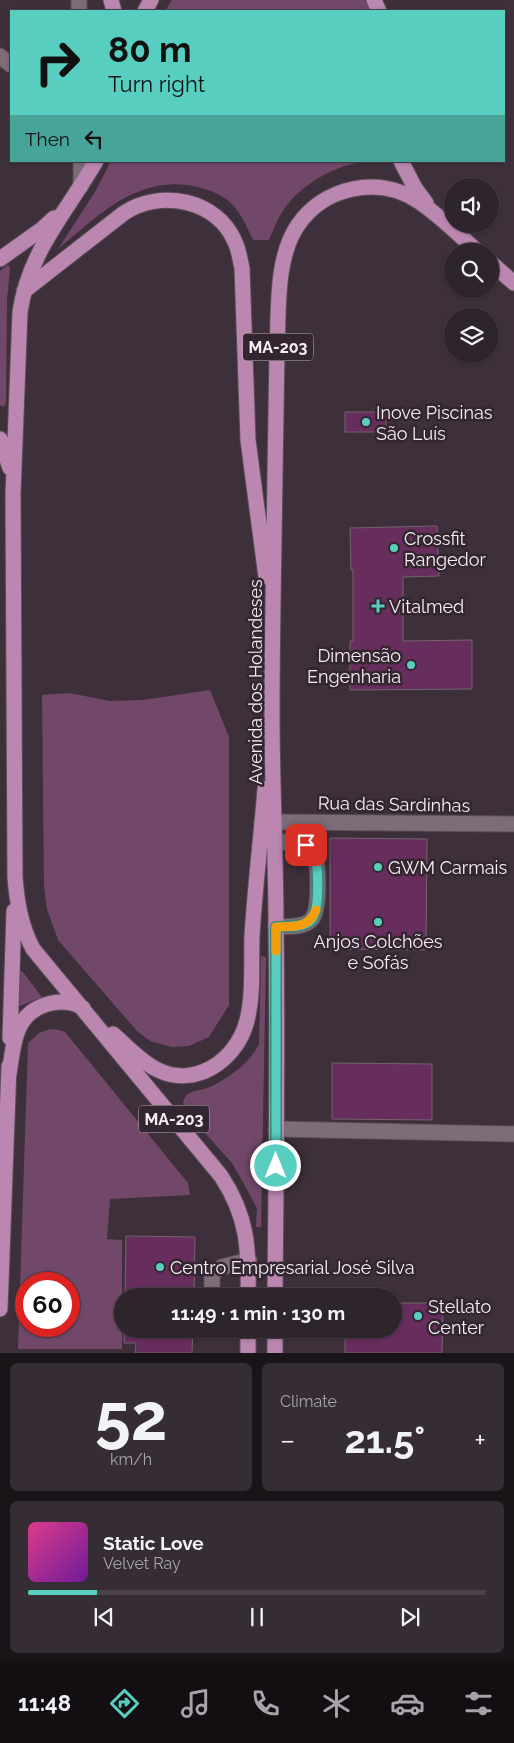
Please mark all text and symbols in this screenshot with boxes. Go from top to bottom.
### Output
text: 80 m [108,29,192,70]
icon: right [25,30,90,95]
text: Turn right [108,71,205,97]
icon: left [80,125,108,153]
text: Then [25,128,70,150]
map controls [444,178,499,363]
button: sound [444,178,499,233]
button: search [444,243,499,298]
button: layers [444,308,499,363]
road number: MA-203 [243,334,313,361]
place label: Inove Piscinas São Luís [376,402,493,444]
marker: Inove Piscinas São Luís [360,416,372,428]
place label: Crossfit Rangedor [404,528,487,570]
marker: Crossfit Rangedor [388,542,400,554]
street label: Avenida dos Holandeses [245,579,266,785]
place label: Vitalmed [389,596,464,617]
marker: Vitalmed [371,599,385,613]
place label: Dimensão Engenharia [307,645,401,687]
marker: Dimensão Engenharia [405,659,417,671]
street label: Rua das Sardinhas [318,792,471,816]
pin [285,824,327,866]
icon: arrive [292,831,320,859]
place label: GWM Carmais [388,857,507,878]
marker: GWM Carmais [372,861,384,873]
marker: Anjos Colchões e Sofás [372,916,384,928]
place label: Anjos Colchões e Sofás [313,931,443,973]
road number: MA-203 [139,1106,209,1132]
position arrow [249,1139,301,1191]
place label: Centro Empresarial José Silva [170,1257,414,1278]
marker: Centro Empresarial José Silva [154,1261,166,1273]
speed limit sign: 60 [15,1272,80,1337]
place label: Stellato Center [428,1296,492,1338]
text: 11:49 · 1 min · 130 m [171,1302,345,1324]
marker: Stellato Center [412,1310,424,1322]
text: 52 [95,1379,167,1455]
text: Climate [280,1392,337,1411]
text: 21.5° [344,1417,425,1462]
text: − [280,1424,295,1457]
text: + [474,1424,486,1457]
text: km/h [110,1450,152,1469]
text: Static Love [103,1532,204,1554]
text: Velvet Ray [103,1554,181,1573]
icon: previous [90,1603,118,1631]
icon: pause [243,1603,271,1631]
icon: next [396,1603,424,1631]
icon: directions [107,1686,142,1721]
icon: music [178,1686,213,1721]
icon: phone [248,1686,283,1721]
icon: climate [319,1686,354,1721]
icon: car [390,1686,425,1721]
icon: filters [461,1686,496,1721]
text: 11:48 [18,1690,71,1716]

